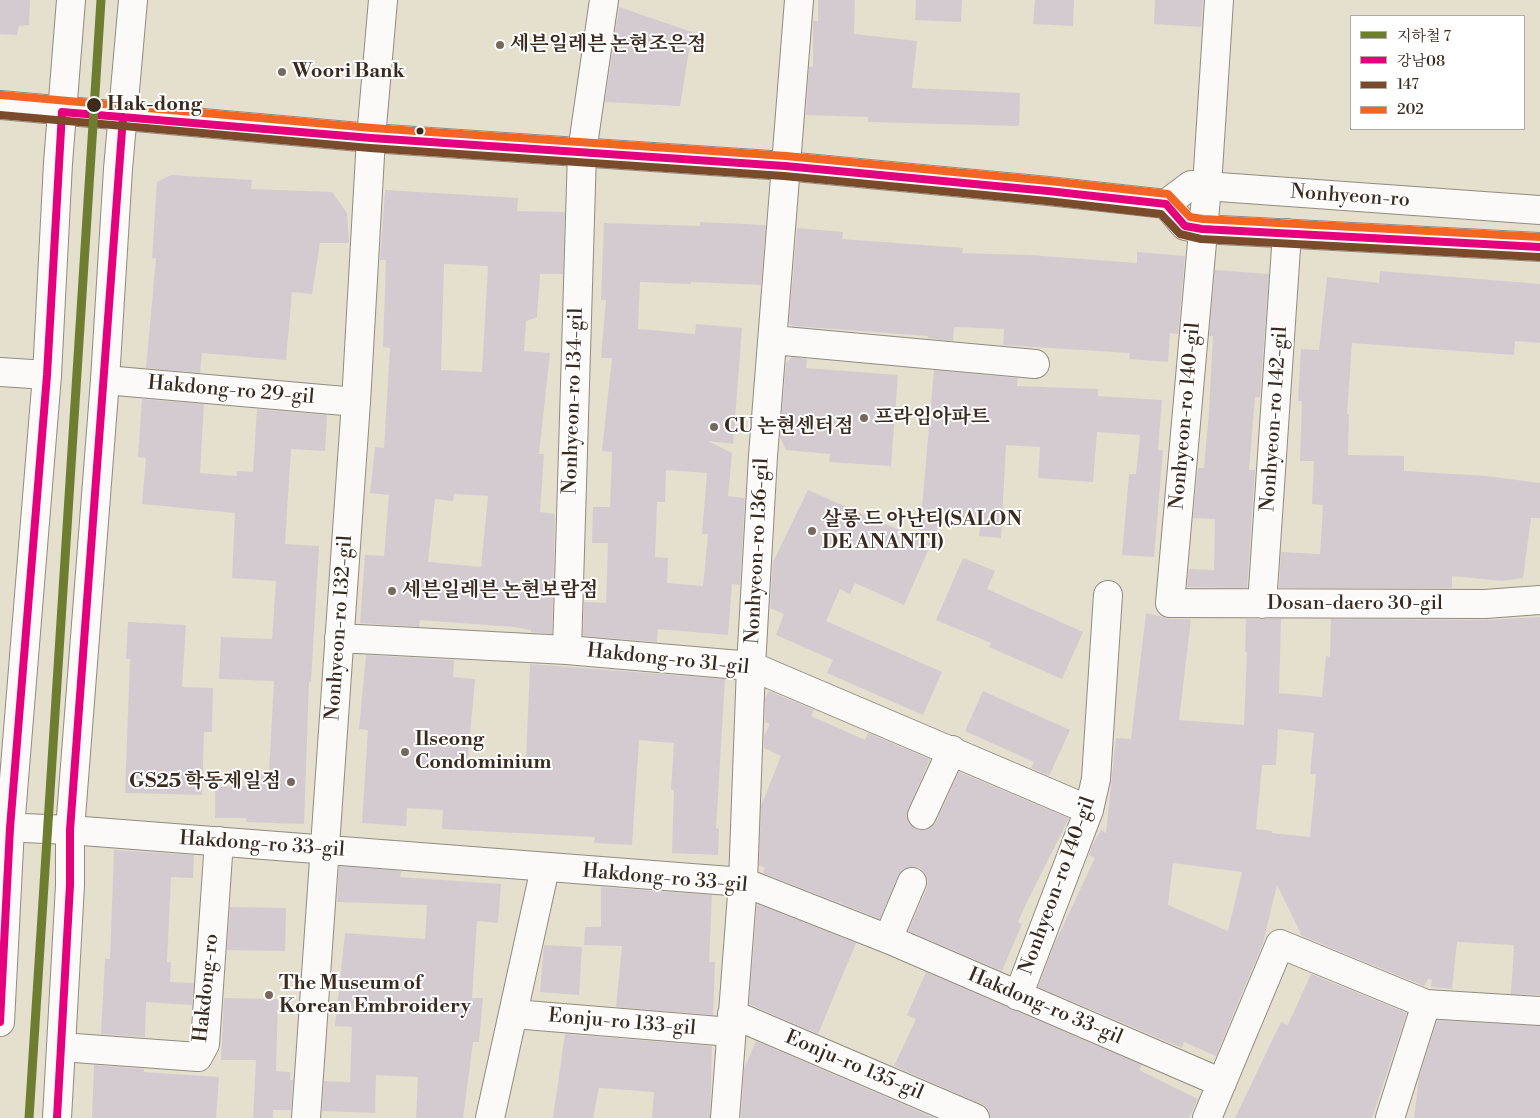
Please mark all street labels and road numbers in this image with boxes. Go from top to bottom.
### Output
street label: Nonhyeon-ro [1289,181,1411,213]
street label: Nonhyeon-ro 134-gil [559,307,589,495]
street label: Nonhyeon-ro 140-gil [1166,321,1206,511]
street label: Nonhyeon-ro 142-gil [1257,325,1293,513]
street label: Hakdong-ro 29-gil [147,372,315,410]
street label: Nonhyeon-ro 136-gil [741,457,775,645]
street label: Nonhyeon-ro 132-gil [322,535,358,721]
street label: Dosan-daero 30-gil [1267,592,1443,616]
street label: Hakdong-ro 31-gil [586,640,750,680]
street label: Nonhyeon-ro 140-gil [1015,794,1101,978]
street label: Hakdong-ro 33-gil [178,827,346,863]
street label: Hakdong-ro 33-gil [581,860,749,898]
street label: Hakdong-ro [189,933,225,1043]
street label: Hakdong-ro 33-gil [964,964,1126,1050]
street label: Eonju-ro 133-gil [547,1005,697,1041]
street label: Eonju-ro 135-gil [781,1026,927,1106]

